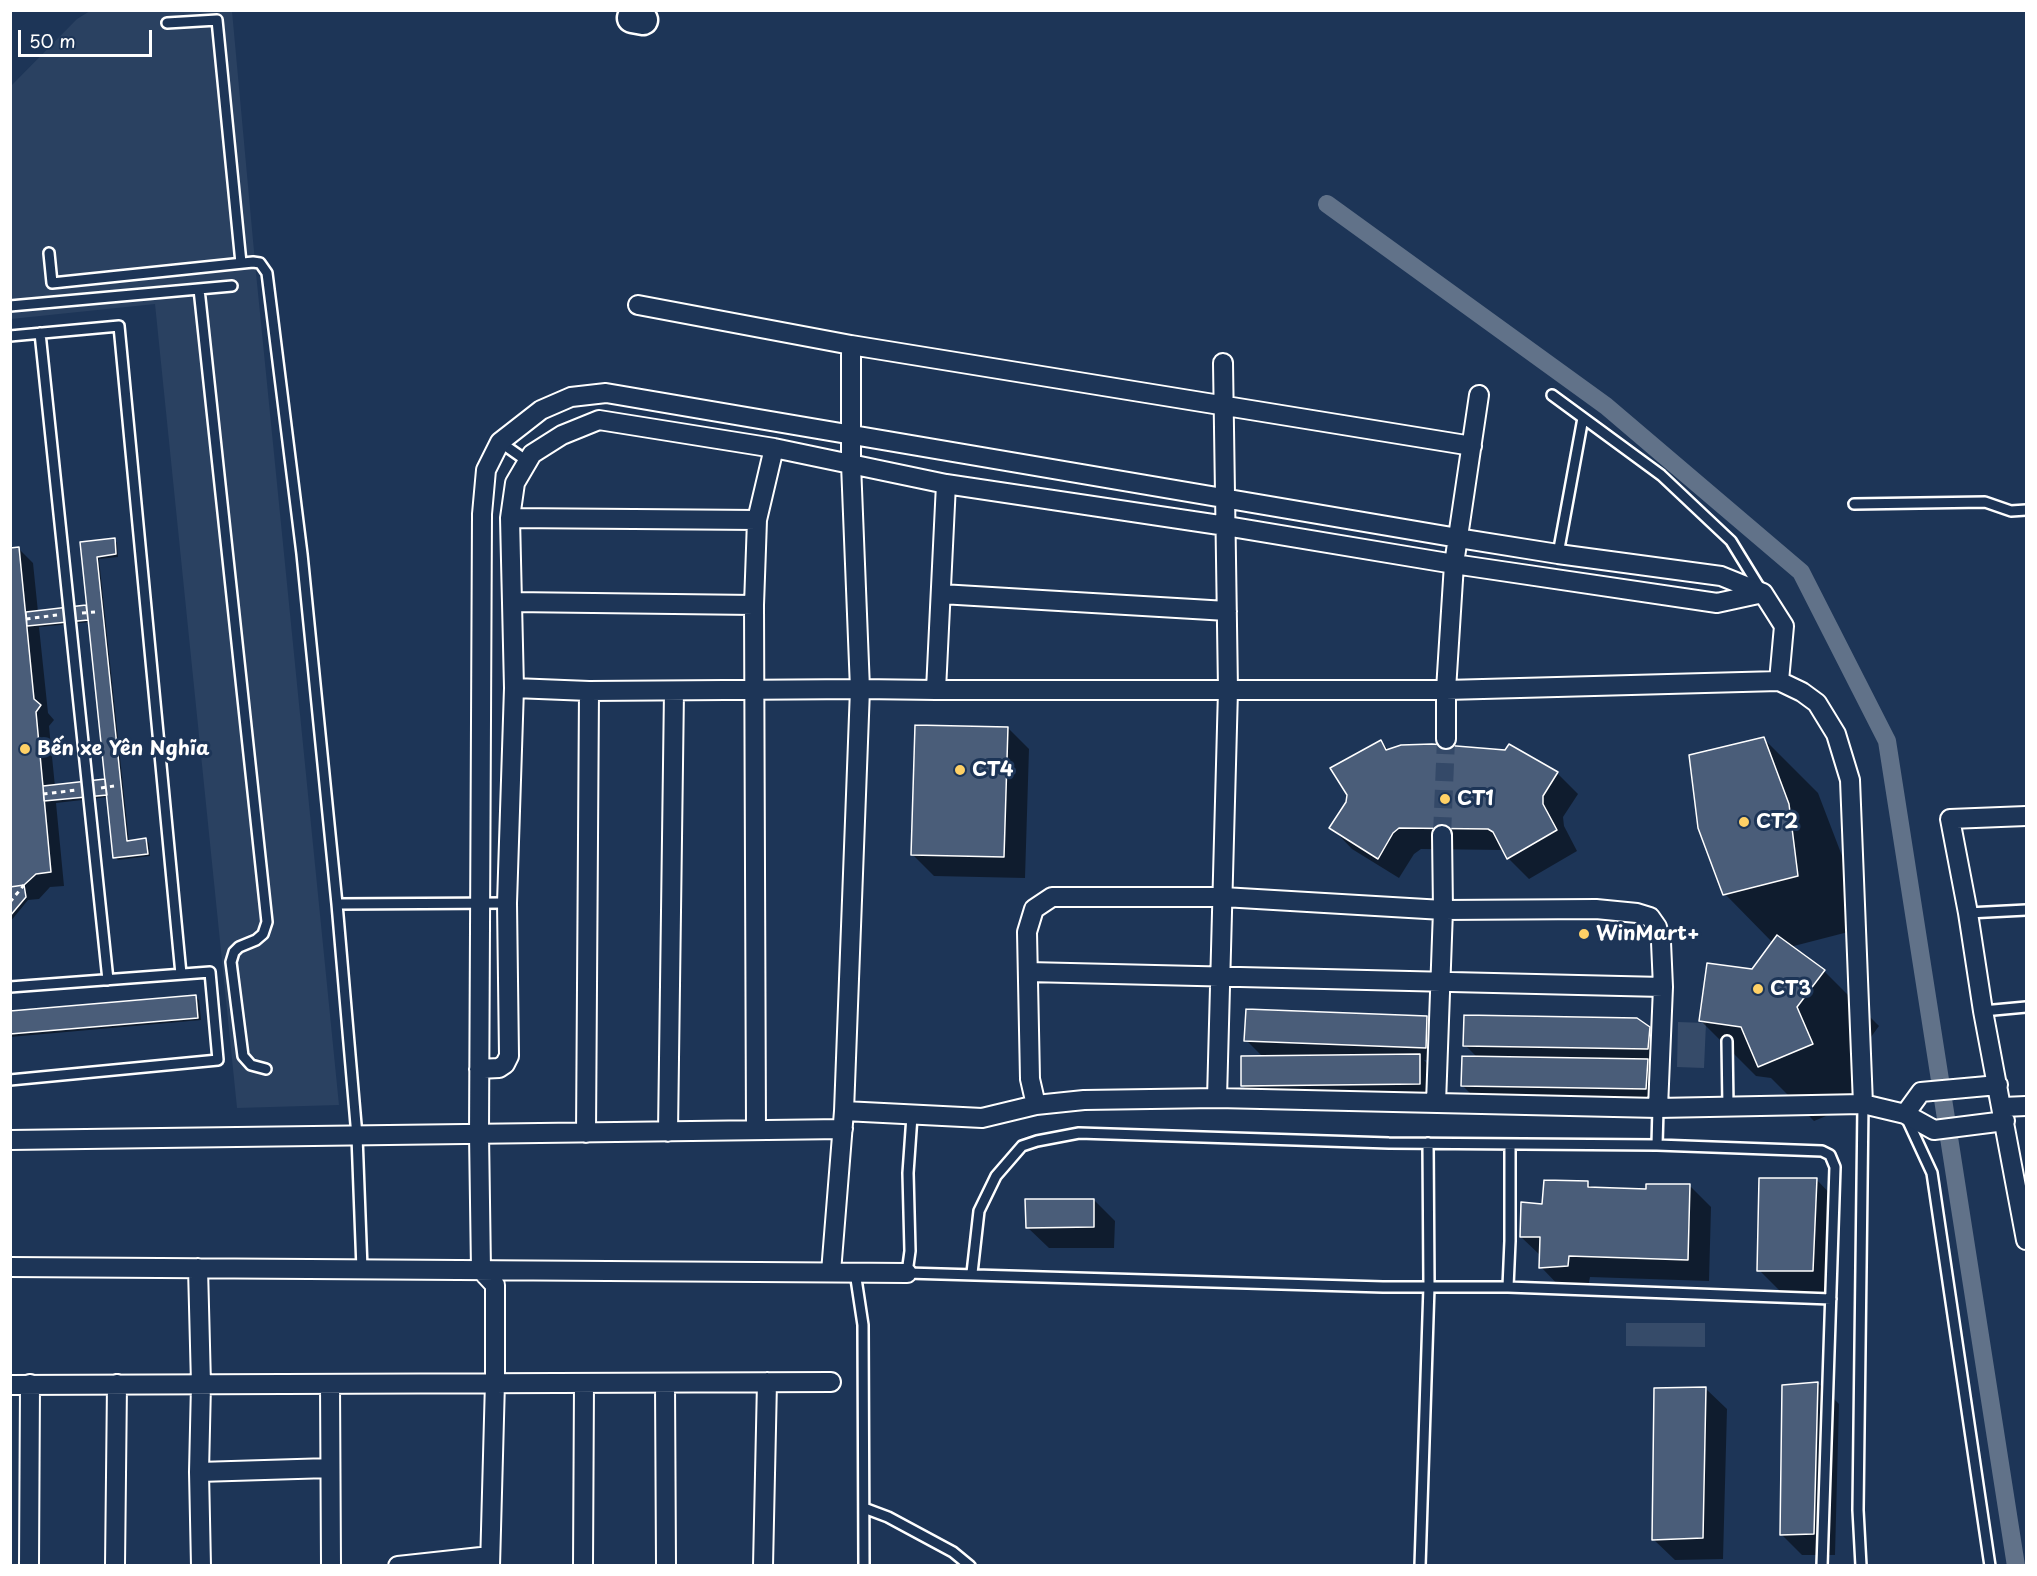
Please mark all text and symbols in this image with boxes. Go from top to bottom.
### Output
scale bar [21,18,154,56]
text: 50 m [29,27,76,54]
place label: Bến xe Yên Nghĩa [37,737,209,761]
marker: Bến xe Yên Nghĩa [18,742,32,756]
place label: CT4 [972,758,1013,782]
marker: CT4 [953,763,967,777]
place label: CT1 [1457,787,1494,811]
marker: CT1 [1438,792,1452,806]
place label: CT2 [1756,810,1798,834]
marker: CT2 [1737,815,1751,829]
place label: WinMart+ [1596,922,1700,946]
marker: WinMart+ [1577,927,1591,941]
place label: CT3 [1770,977,1811,1001]
marker: CT3 [1751,982,1765,996]

